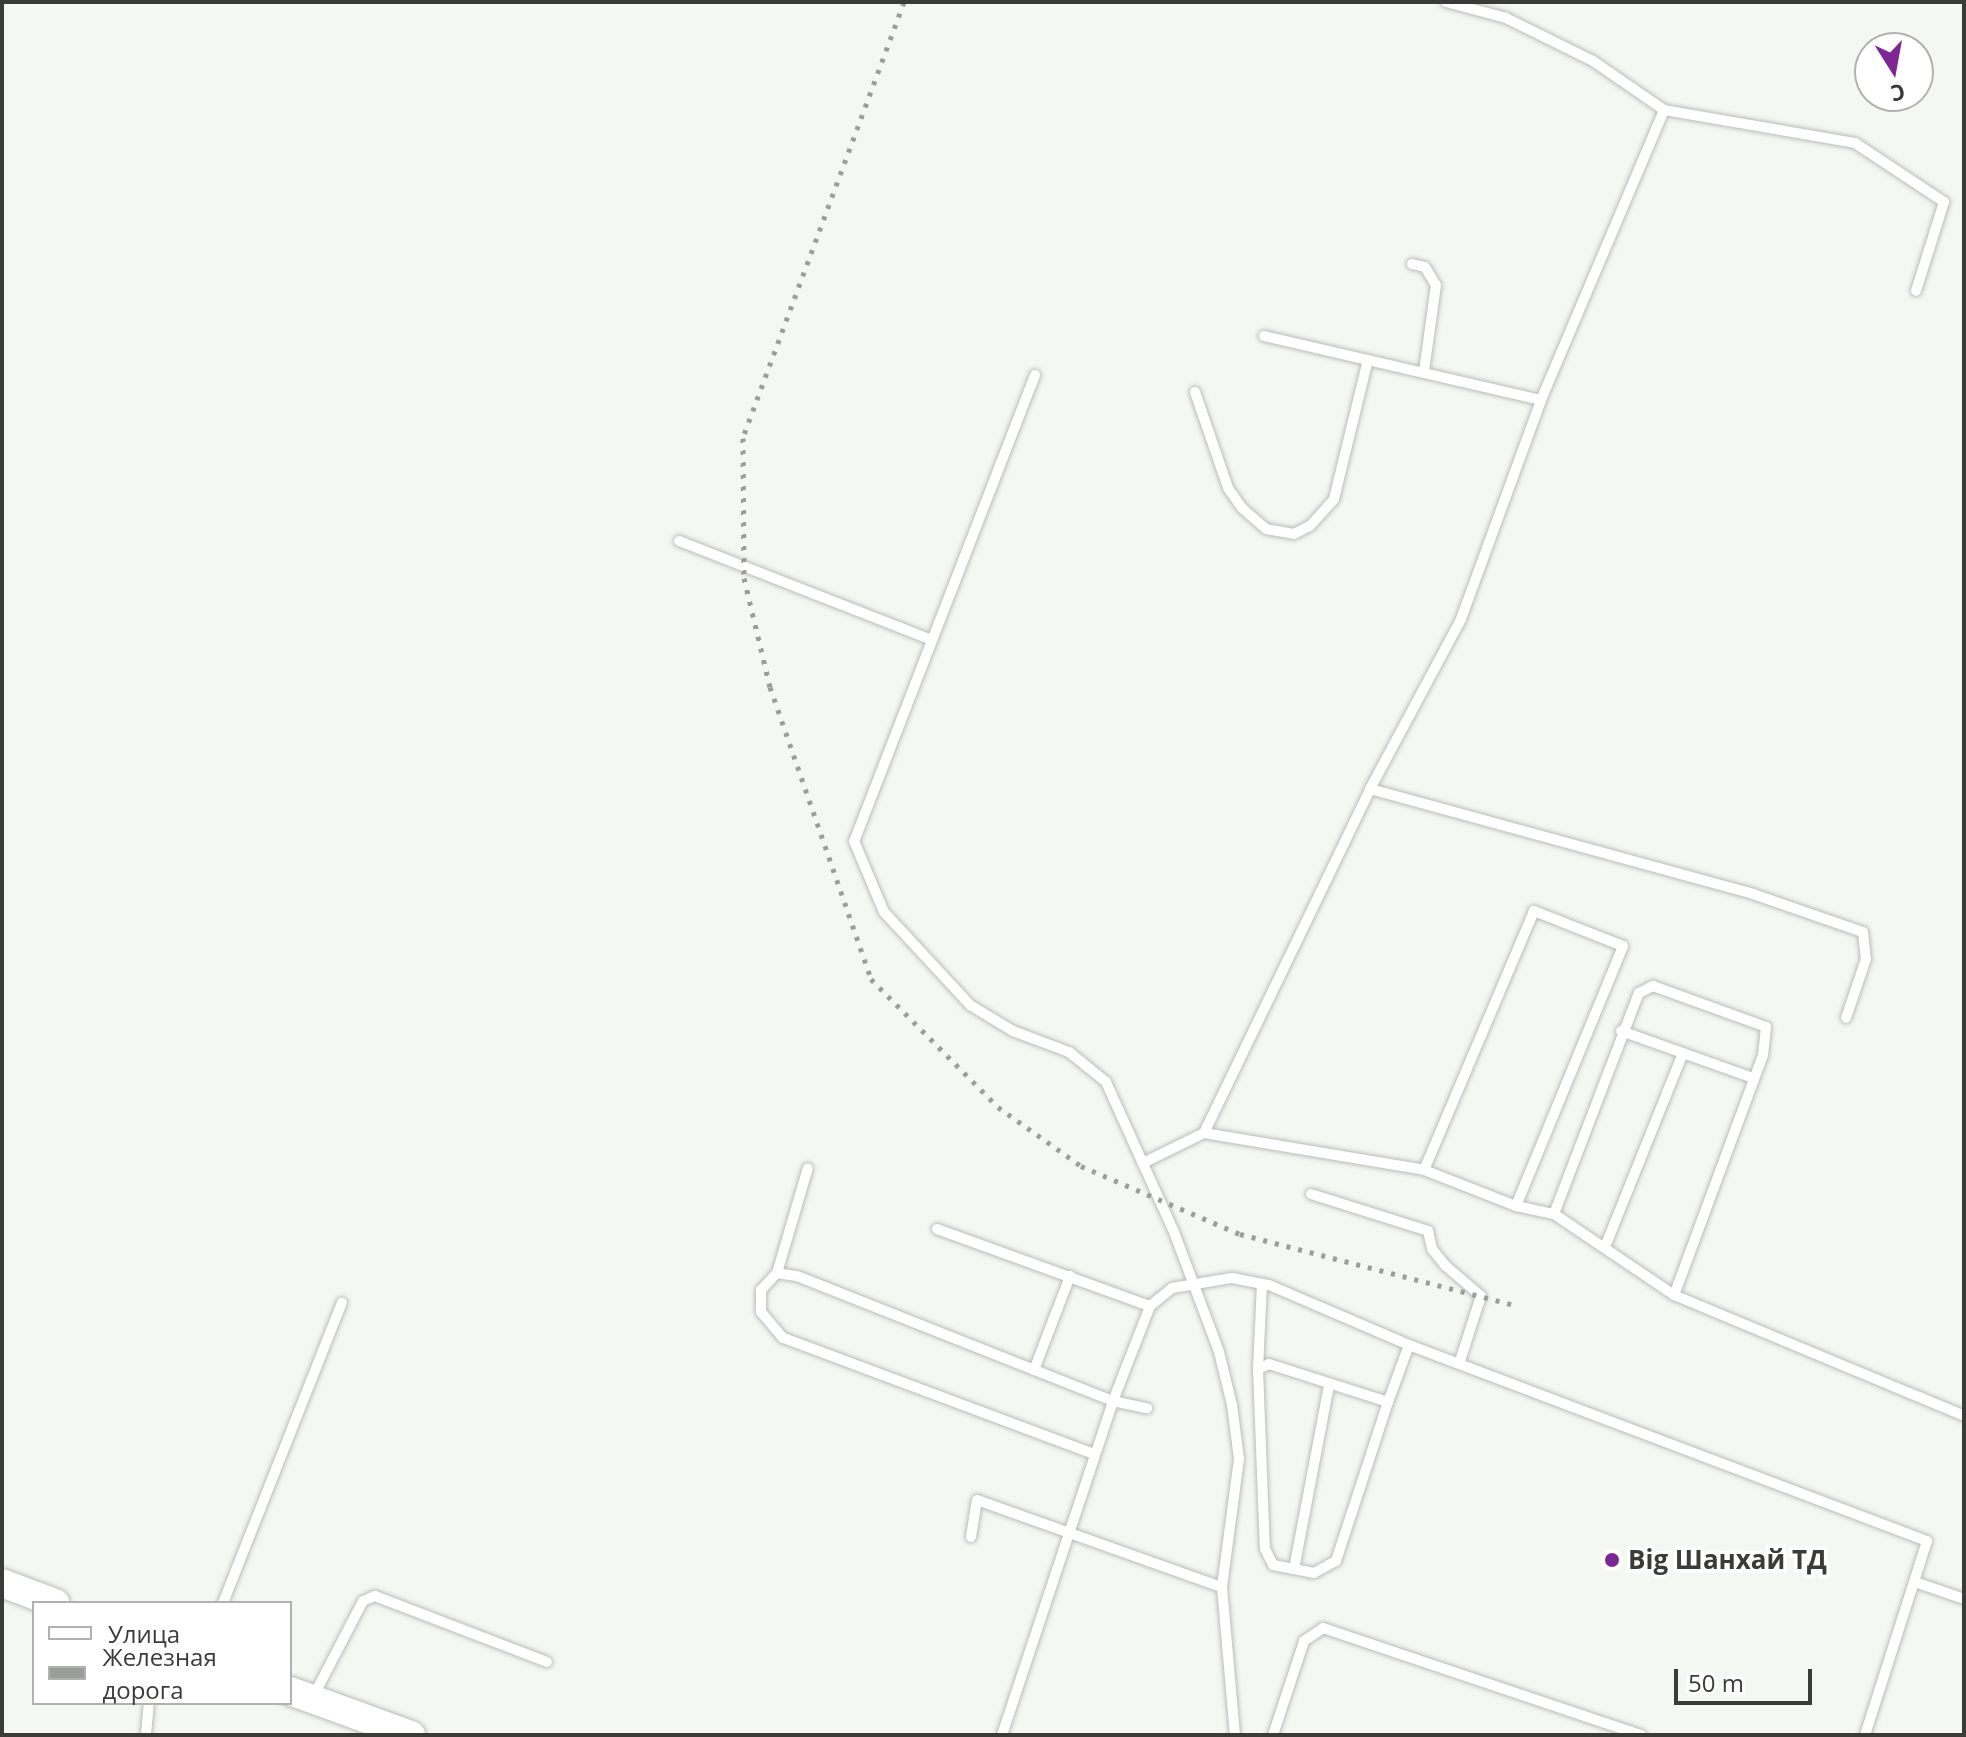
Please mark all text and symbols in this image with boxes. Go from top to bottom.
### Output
north arrow [1854,32,1934,112]
text: С [1888,78,1908,110]
place label: Big Шанхай ТД [1628,1544,1827,1576]
marker: Big Шанхай ТД [1603,1551,1621,1569]
legend [32,1601,292,1705]
text: Улица [108,1617,180,1650]
text: Железная дорога [102,1640,217,1706]
scale bar [1678,1653,1816,1703]
text: 50 m [1688,1666,1744,1699]

